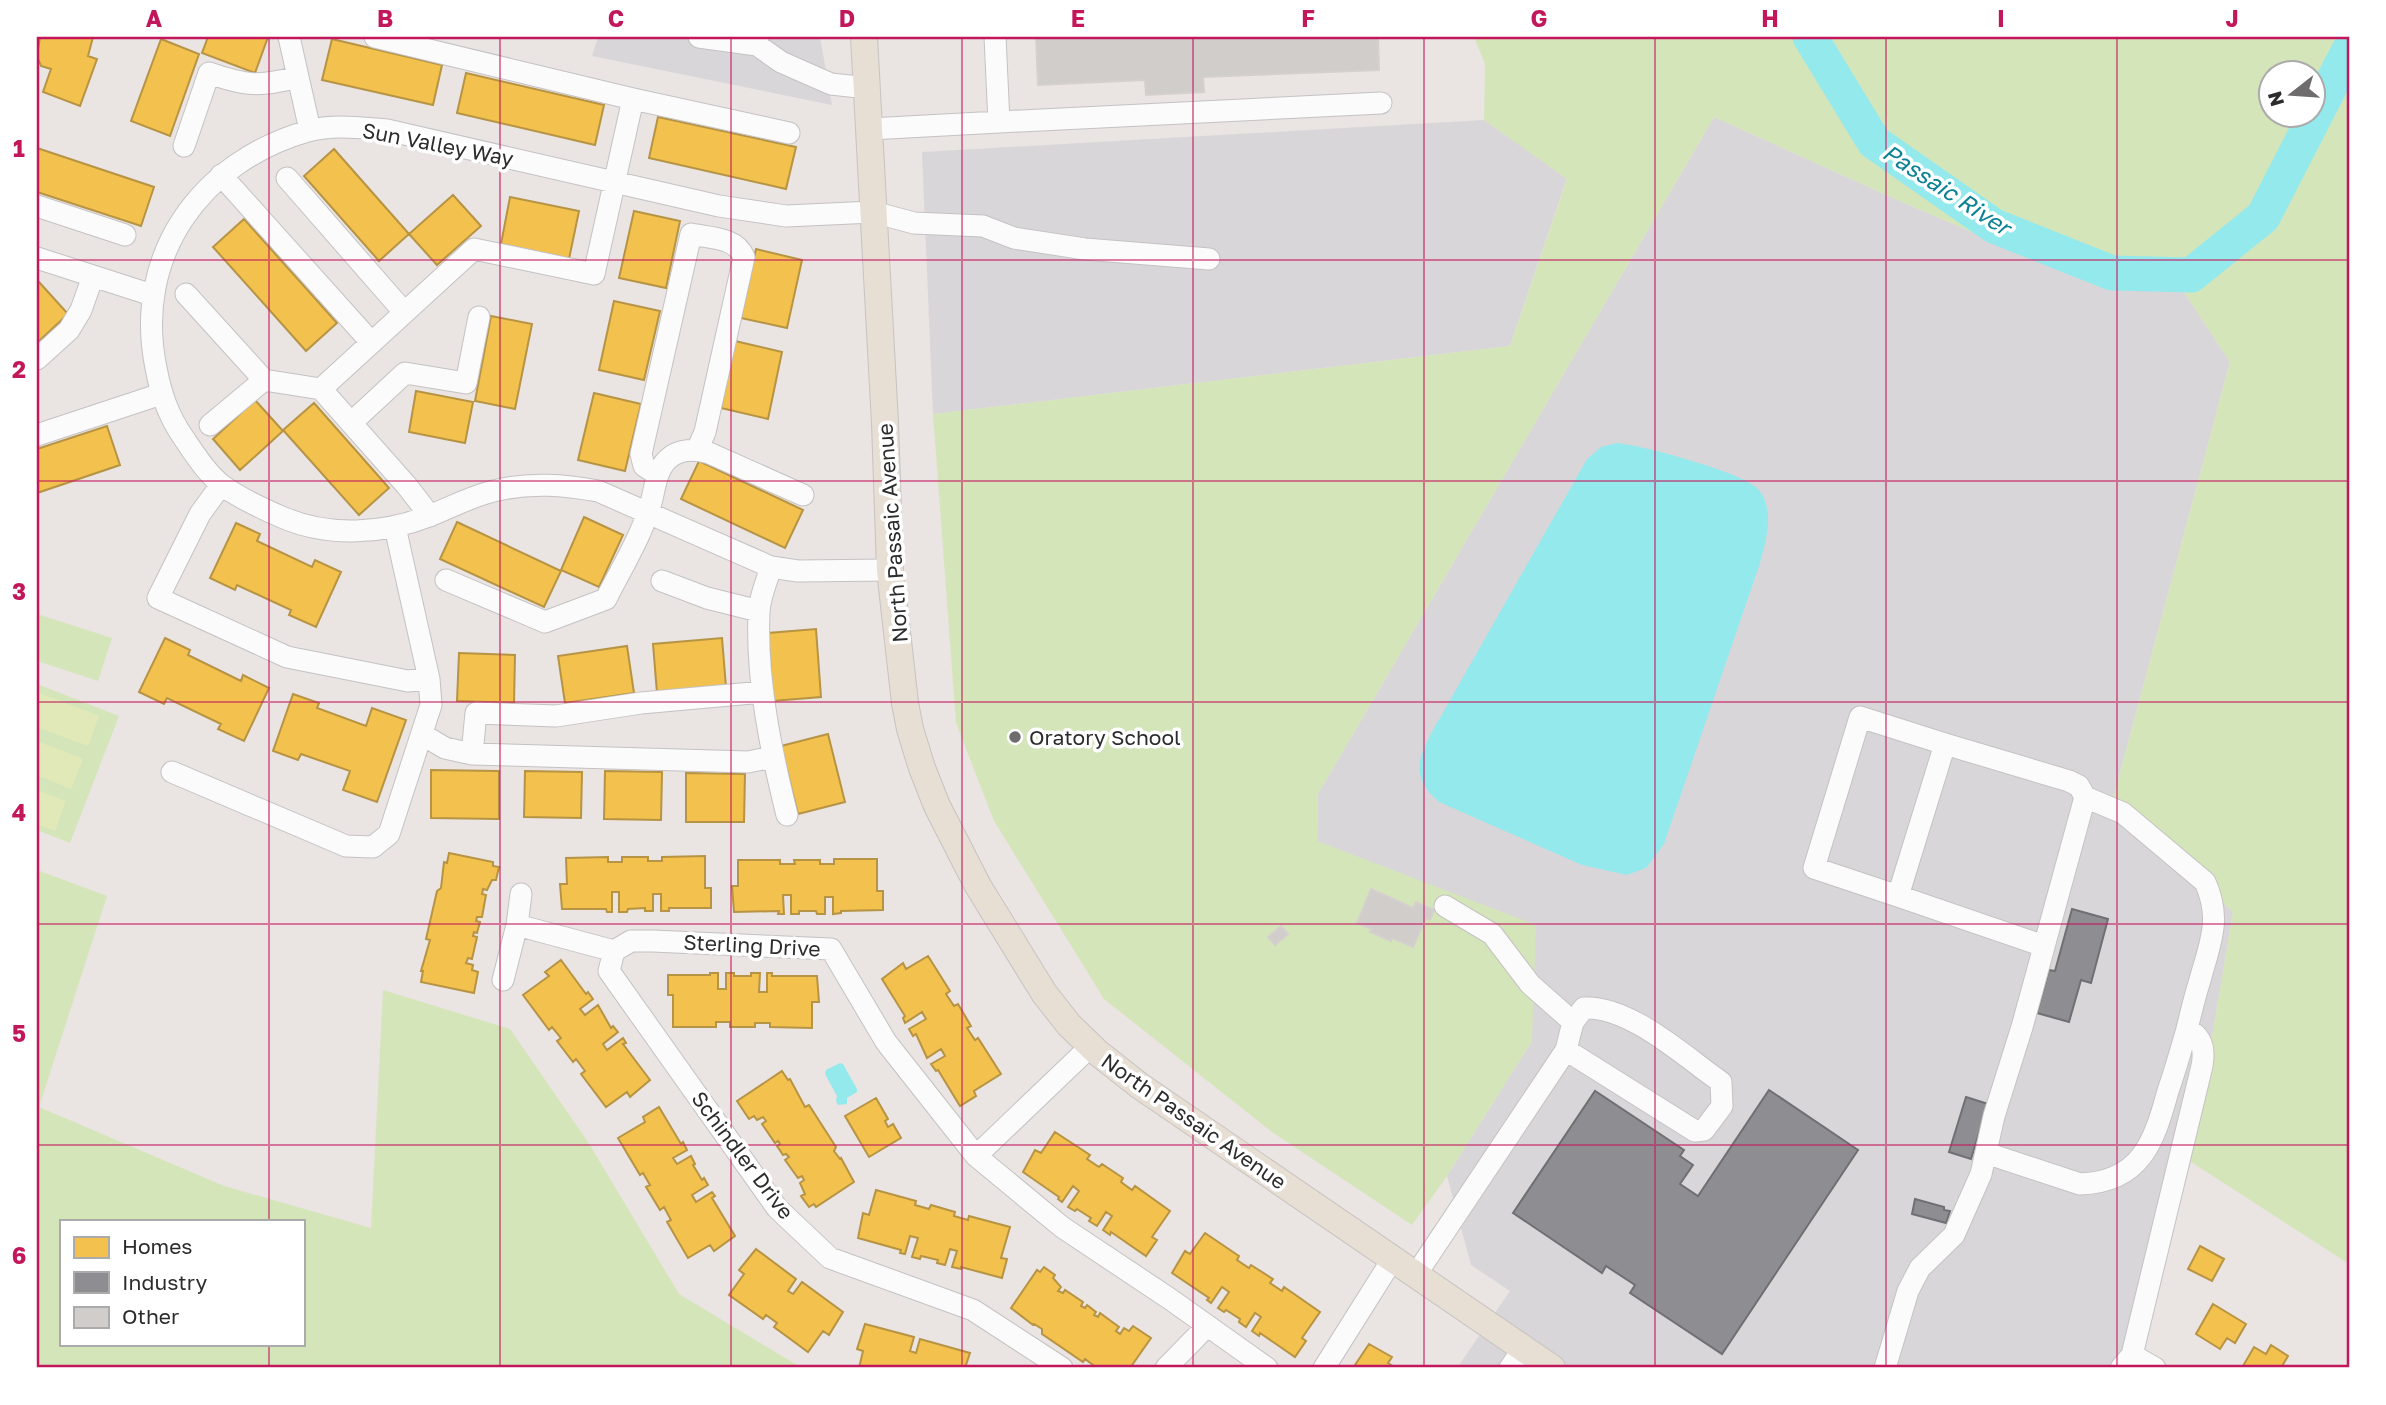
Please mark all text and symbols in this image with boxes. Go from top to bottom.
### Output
text: A [146,4,163,32]
text: B [377,4,393,32]
text: C [608,4,624,32]
text: D [839,4,855,32]
text: E [1071,4,1085,32]
text: F [1301,4,1315,32]
text: G [1531,4,1547,32]
text: H [1761,4,1779,32]
text: I [1997,4,2005,32]
text: J [2225,4,2239,32]
north arrow [2256,60,2326,130]
text: N [2262,89,2288,109]
street label: Sun Valley Way [360,117,516,171]
text: 1 [13,134,25,162]
water label: Passaic River [1878,137,2018,242]
text: 2 [12,355,26,383]
street label: North Passaic Avenue [871,422,913,644]
text: 3 [12,577,26,605]
place label: Oratory School [1029,724,1181,750]
marker: Oratory School [1007,729,1023,745]
text: 4 [12,798,26,826]
street label: Sterling Drive [683,928,821,962]
text: 5 [12,1019,26,1047]
street label: North Passaic Avenue [1097,1047,1291,1195]
street label: Schindler Drive [686,1086,800,1224]
legend [60,1220,304,1346]
text: Homes [122,1233,192,1259]
text: 6 [12,1241,26,1269]
text: Industry [122,1269,207,1295]
text: Other [122,1303,179,1329]

